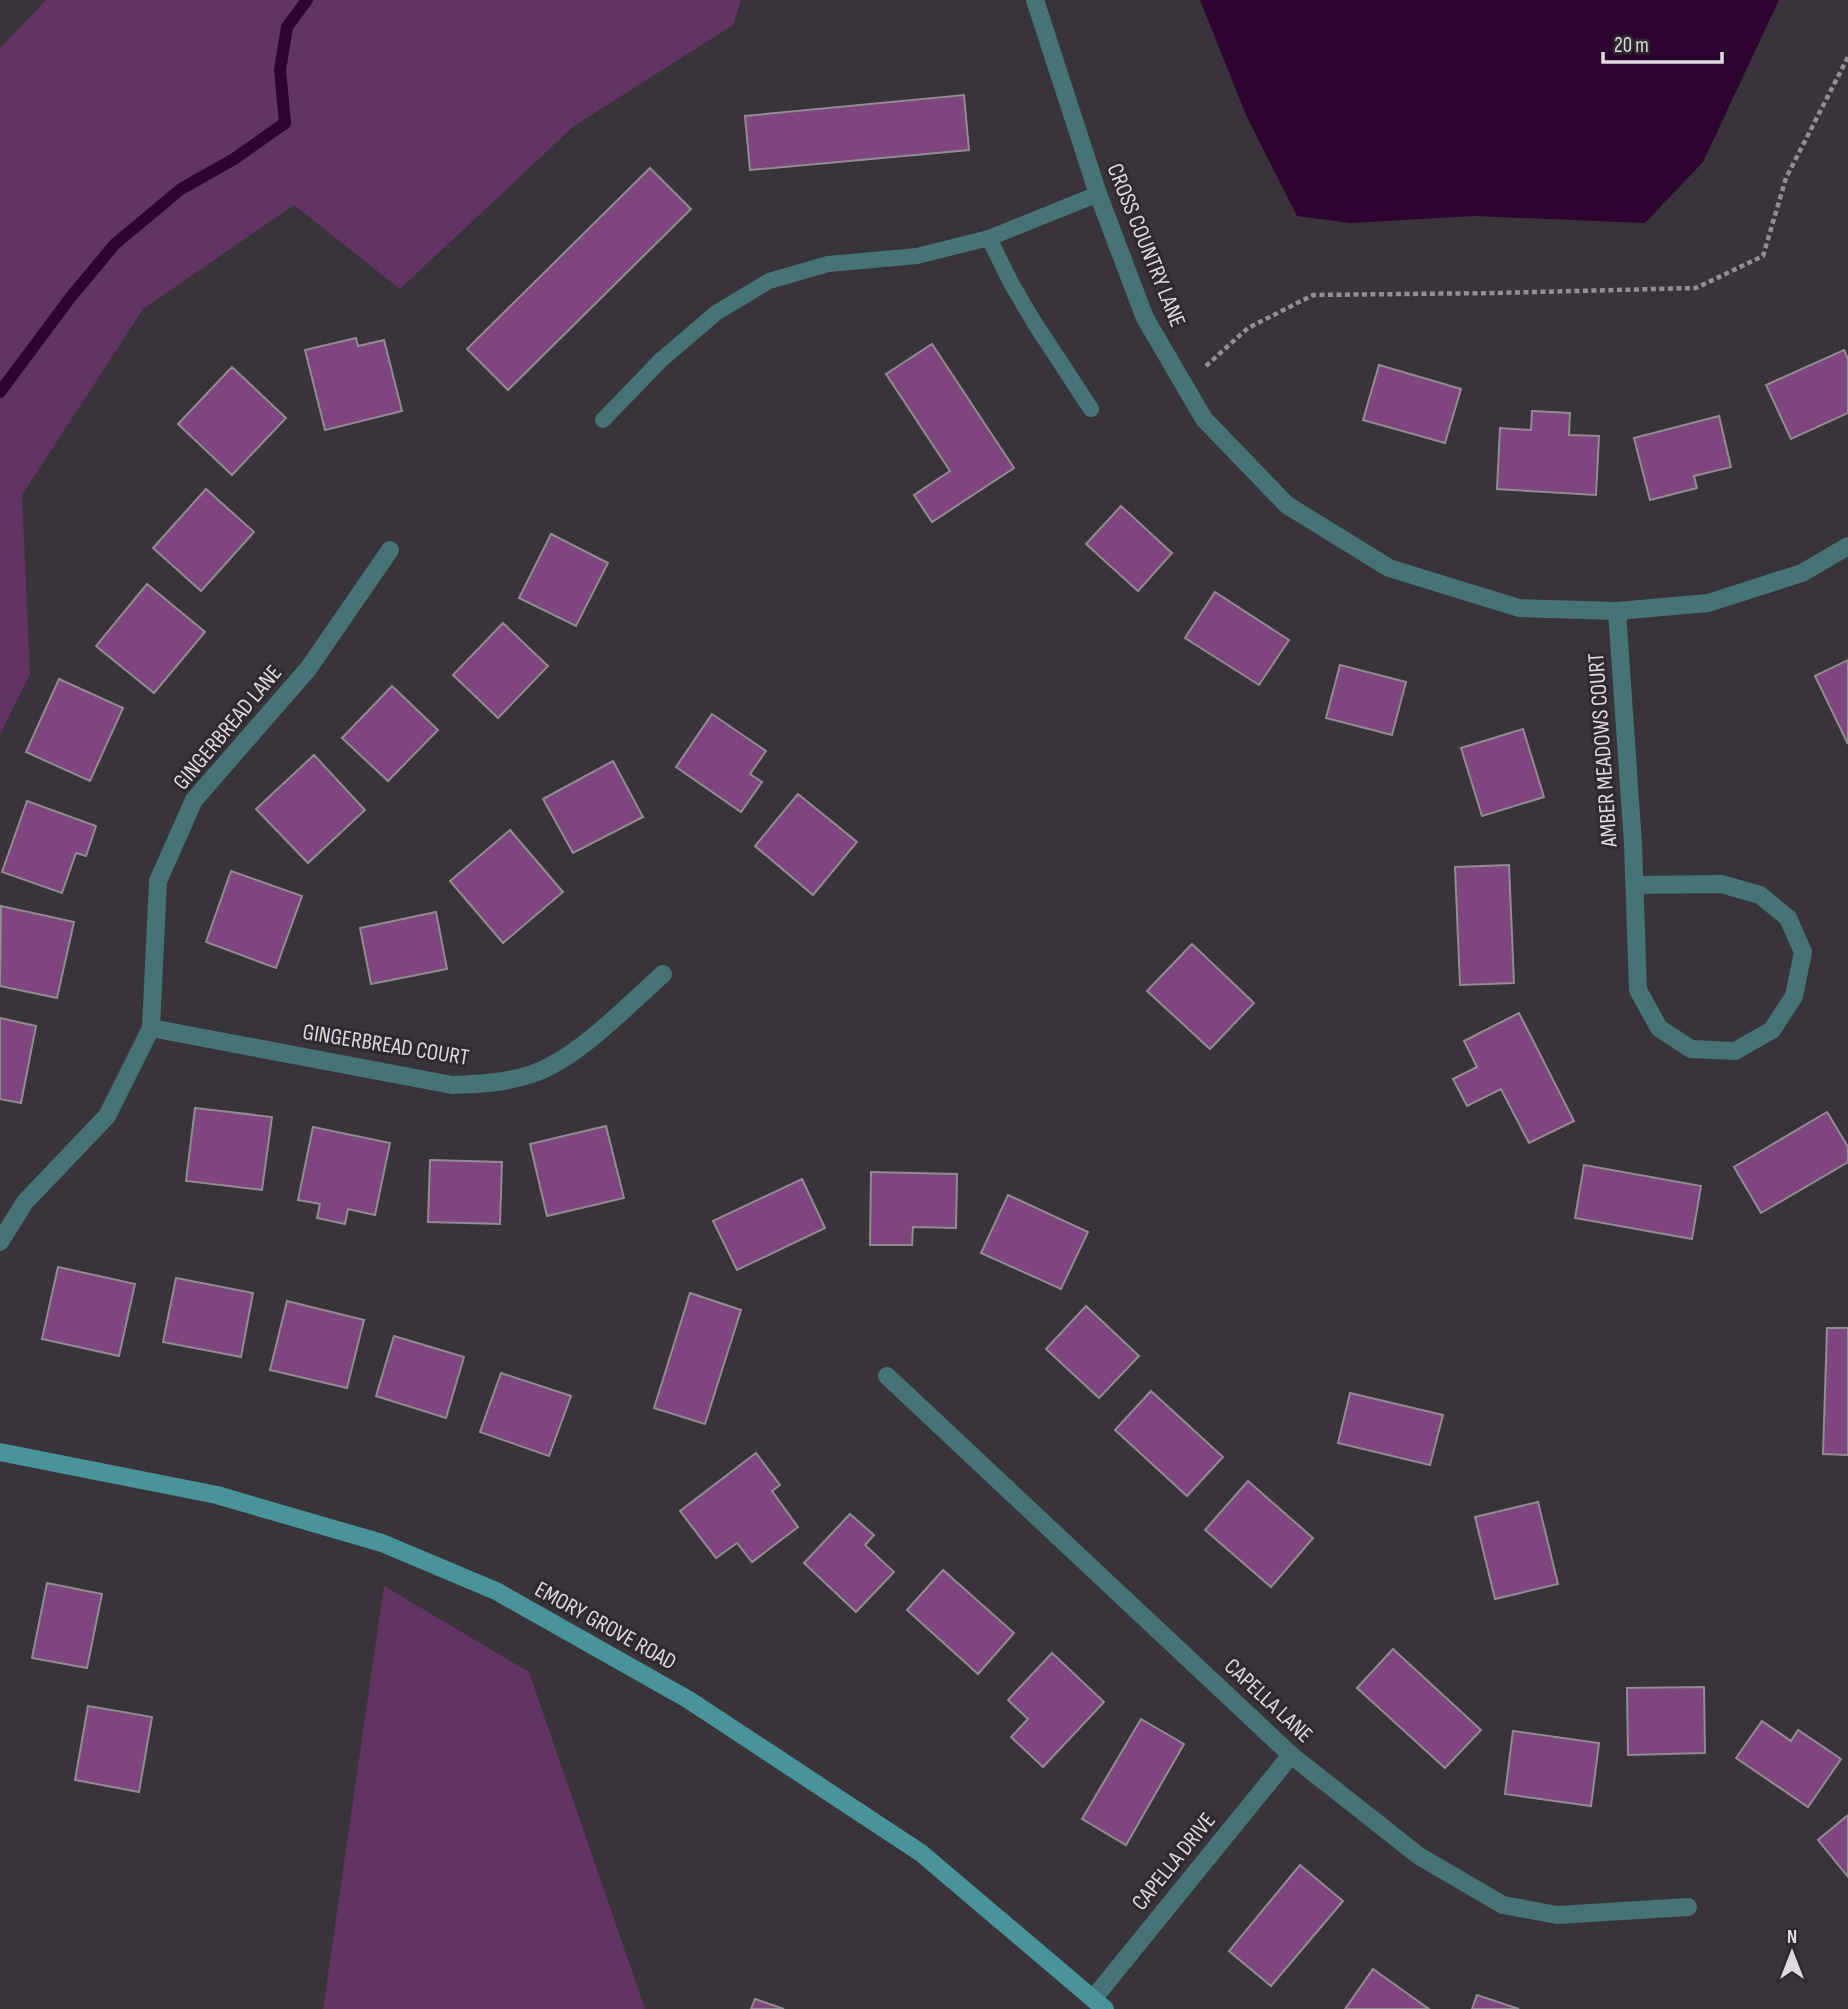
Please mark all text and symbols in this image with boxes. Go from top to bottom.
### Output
scale bar [1603,21,1722,65]
text: 20 m [1614,33,1649,58]
street label: CROSS COUNTRY LANE [1101,159,1192,331]
street label: AMBER MEADOWS COURT [1582,652,1624,849]
street label: GINGERBREAD LANE [167,660,288,796]
street label: GINGERBREAD COURT [301,1018,471,1072]
street label: EMORY GROVE ROAD [530,1575,681,1676]
street label: CAPELLA LANE [1218,1653,1318,1749]
street label: CAPELLA DRIVE [1126,1807,1222,1916]
north arrow [1757,1918,1827,1988]
text: N [1787,1926,1797,1949]

